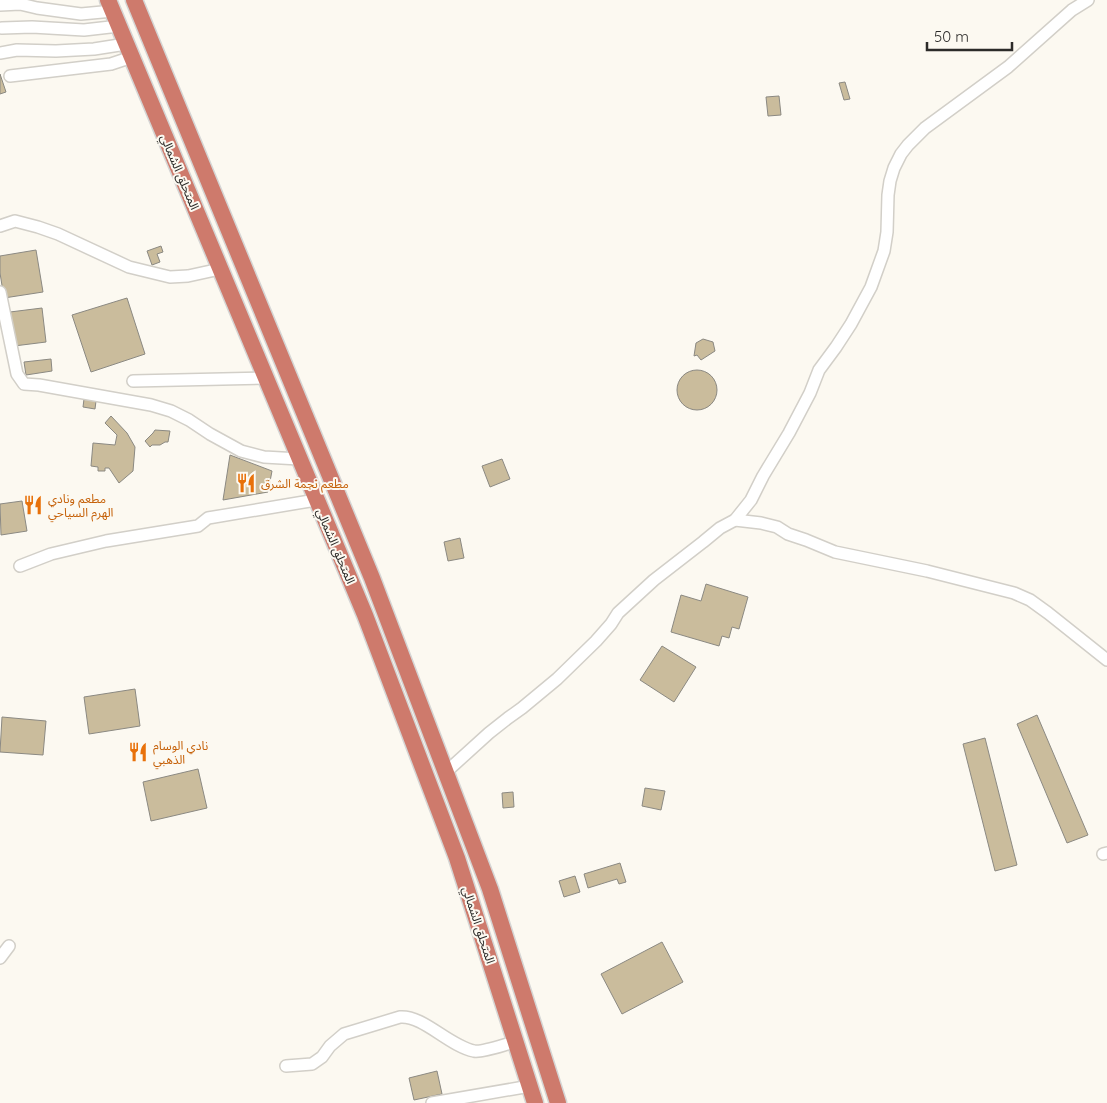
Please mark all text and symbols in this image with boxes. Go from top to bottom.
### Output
scale bar [927,20,1012,52]
text: 50 m [934,27,969,46]
street label: المتحلق الشمالي [155,132,203,213]
restaurant icon: مطعم نجمة الشرق [235,472,257,494]
place label: مطعم نجمة الشرق [261,476,349,493]
place label: مطعم ونادي الهرم السياحي [48,491,114,522]
restaurant icon: مطعم ونادي الهرم السياحي [22,494,44,516]
street label: المتحلق الشمالي [311,506,359,587]
place label: نادي الوسام الذهبي [153,738,208,769]
restaurant icon: نادي الوسام الذهبي [127,741,149,763]
street label: المتحلق الشمالي [457,885,499,966]

